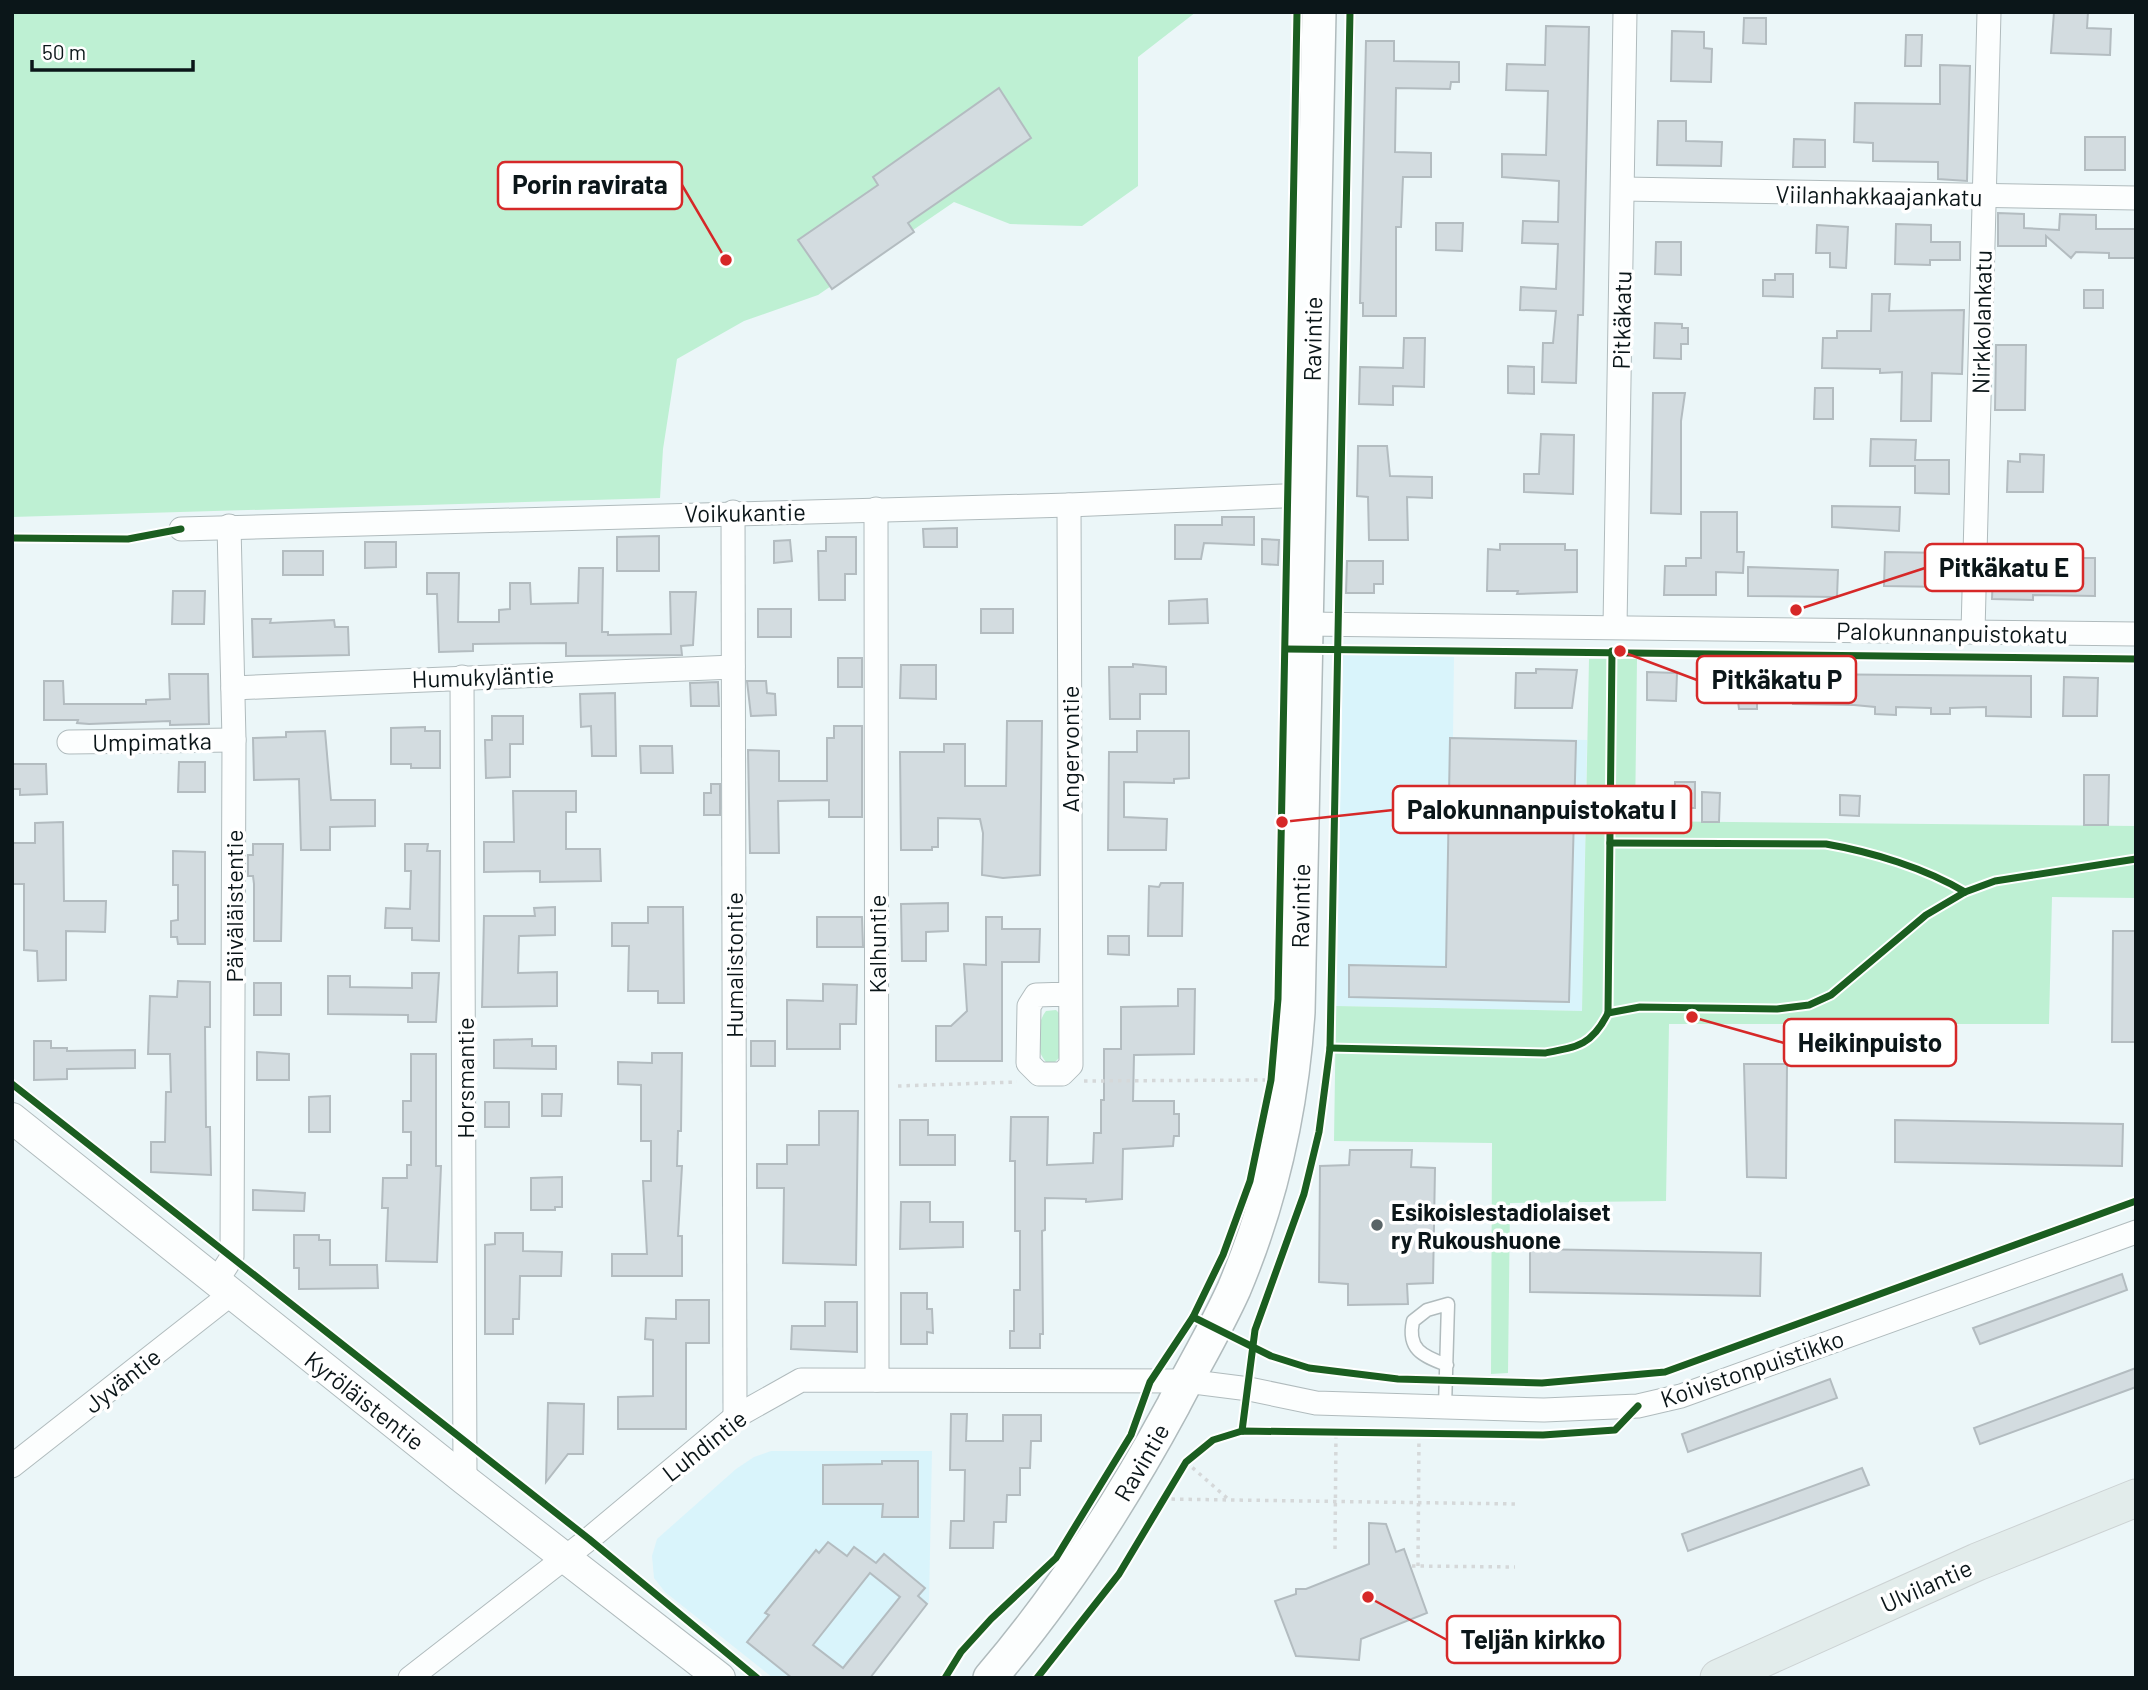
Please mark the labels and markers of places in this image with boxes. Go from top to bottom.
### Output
callout: Porin ravirata [498,162,682,209]
callout: Pitkäkatu E [1925,544,2083,591]
callout: Pitkäkatu P [1697,656,1856,703]
callout: Palokunnanpuistokatu I [1393,786,1691,833]
callout: Heikinpuisto [1784,1019,1956,1066]
place label: Esikoislestadiolaiset ry Rukoushuone [1391,1197,1611,1254]
marker: Esikoislestadiolaiset ry Rukoushuone [1369,1217,1385,1233]
callout: Teljän kirkko [1447,1616,1620,1663]

